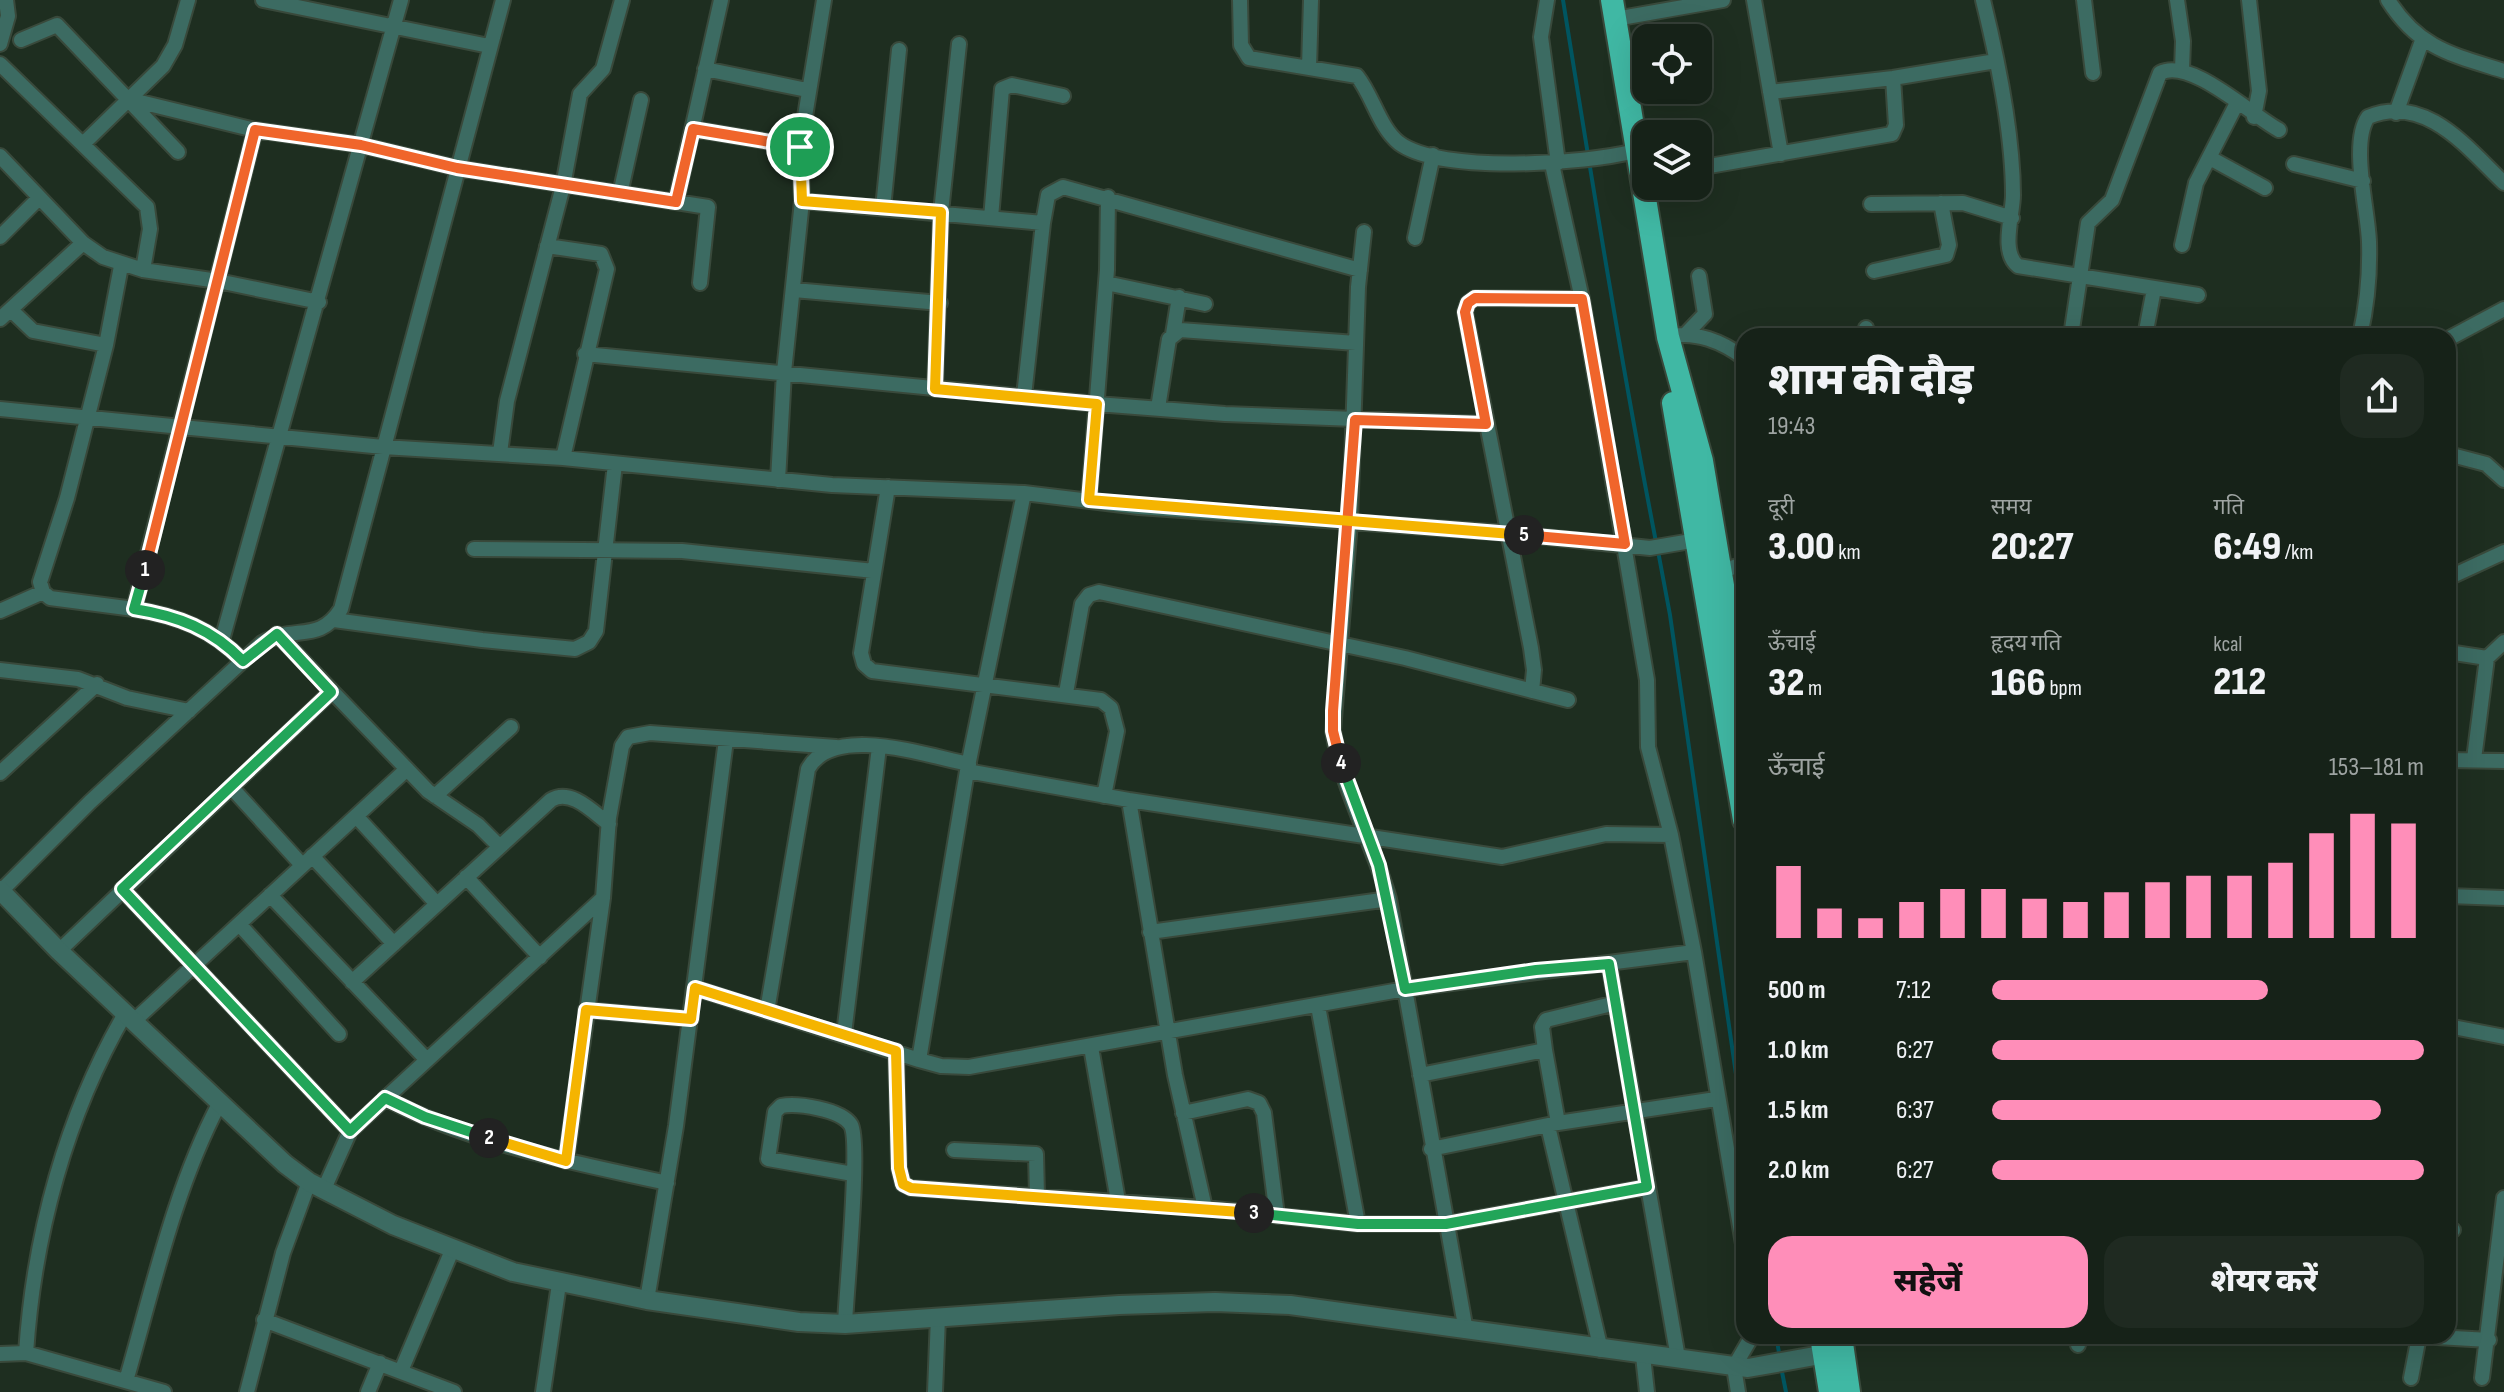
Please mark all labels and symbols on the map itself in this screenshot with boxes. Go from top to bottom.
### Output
pin [766,113,834,181]
pin: 5 [1504,515,1544,555]
pin: 1 [125,550,165,590]
pin: 4 [1321,743,1361,783]
pin: 2 [469,1118,509,1158]
pin: 3 [1234,1193,1274,1233]

